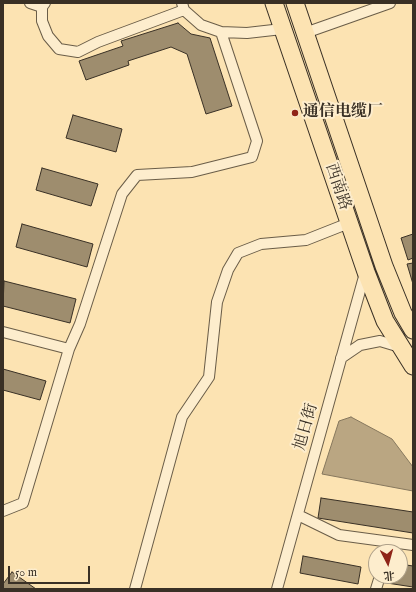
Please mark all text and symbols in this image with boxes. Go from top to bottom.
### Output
place label: 通信电缆厂 [303,103,383,123]
marker: 通信电缆厂 [290,108,300,118]
street label: 西南路 [320,161,354,213]
street label: 旭日街 [291,401,323,453]
north arrow [368,544,408,584]
scale bar [10,558,92,584]
text: 50 m [15,565,37,580]
text: 北 [383,567,395,582]

